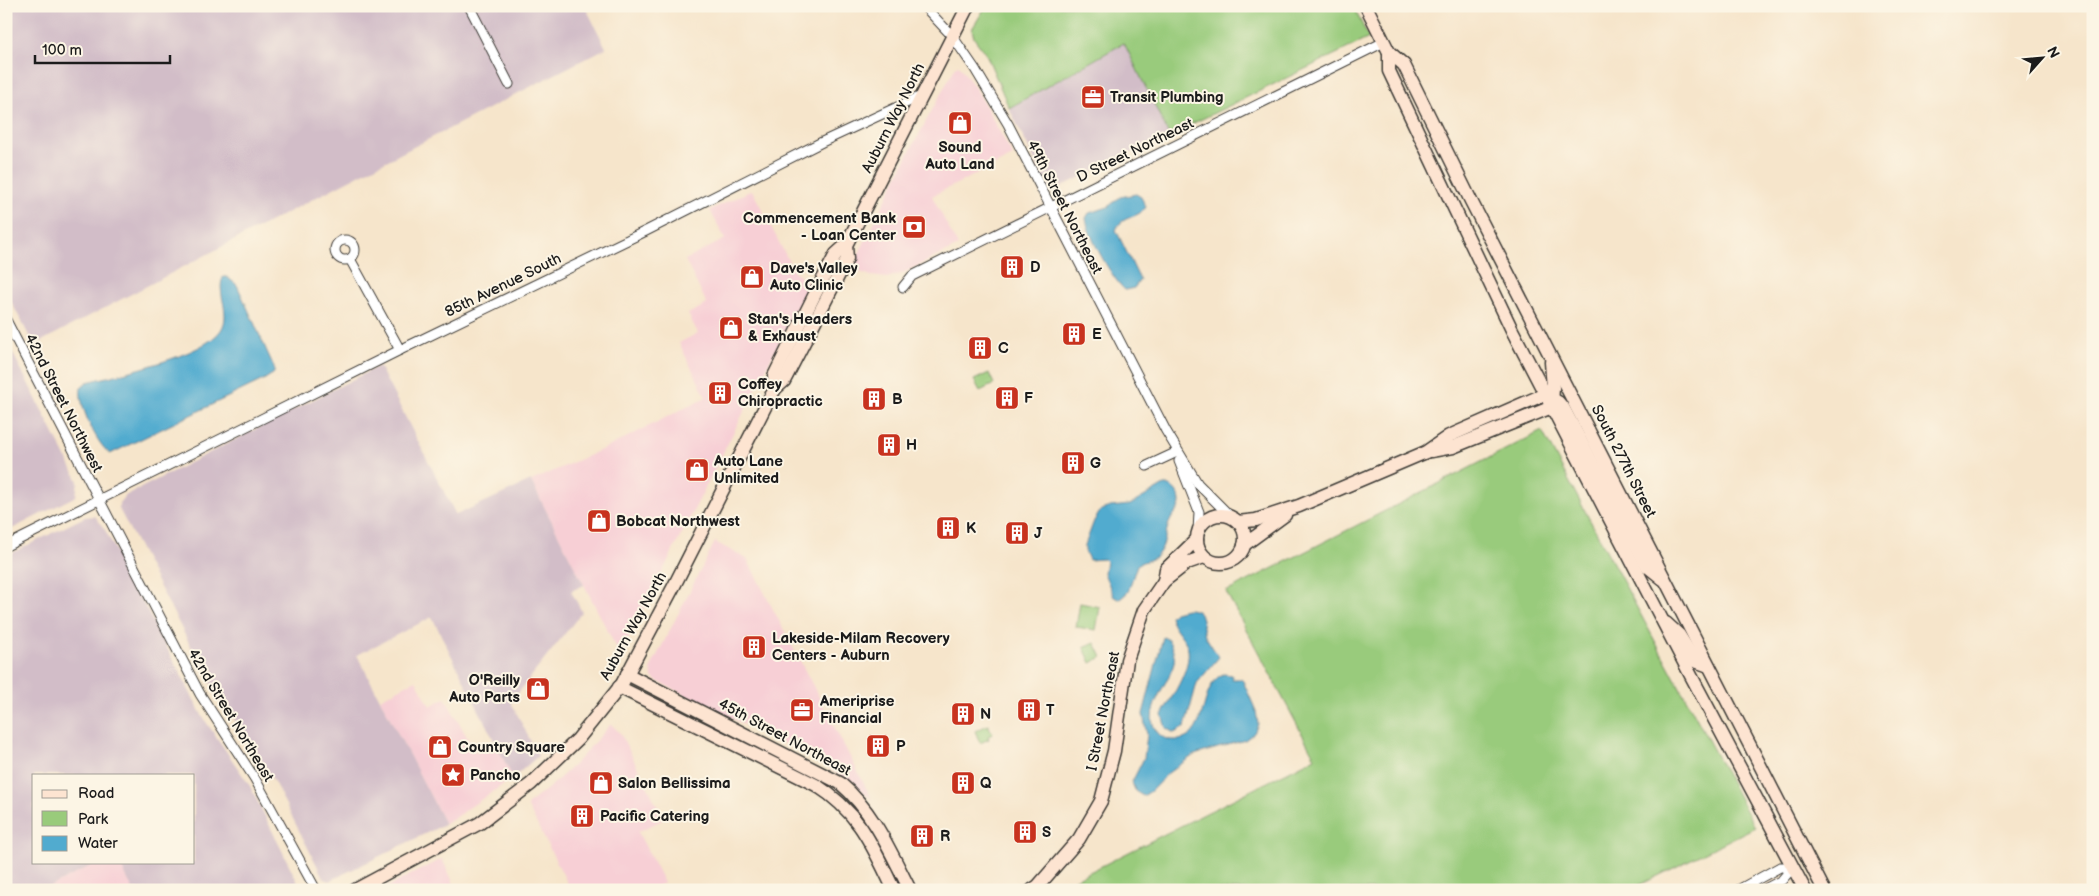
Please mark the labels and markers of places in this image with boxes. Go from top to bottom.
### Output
office icon: Transit Plumbing [1080,84,1106,110]
place label: Transit Plumbing [1110,88,1224,107]
shop icon: Sound Auto Land [947,110,973,136]
place label: Sound Auto Land [925,138,994,174]
place label: Commencement Bank - Loan Center [743,209,897,245]
bank icon: Commencement Bank - Loan Center [901,214,927,240]
building icon: D [999,254,1025,280]
place label: D [1030,258,1040,277]
place label: Dave's Valley Auto Clinic [769,259,858,295]
shop icon: Dave's Valley Auto Clinic [739,264,765,290]
place label: Stan's Headers & Exhaust [748,310,852,346]
shop icon: Stan's Headers & Exhaust [718,315,744,341]
building icon: E [1061,321,1087,347]
place label: E [1092,325,1102,344]
building icon: C [967,335,993,361]
place label: C [998,339,1009,358]
place label: Coffey Chiropractic [738,375,823,411]
building icon: Coffey Chiropractic [707,380,733,406]
building icon: F [994,385,1020,411]
building icon: B [861,386,887,412]
place label: F [1024,389,1033,408]
place label: B [892,390,903,409]
building icon: H [876,432,902,458]
place label: H [906,436,917,455]
building icon: G [1060,450,1086,476]
place label: Auto Lane Unlimited [713,452,783,488]
place label: G [1090,454,1101,473]
shop icon: Auto Lane Unlimited [684,457,710,483]
shop icon: Bobcat Northwest [586,508,612,534]
place label: Bobcat Northwest [616,512,740,531]
building icon: K [935,515,961,541]
place label: K [966,519,976,538]
building icon: J [1004,520,1030,546]
place label: J [1034,524,1043,543]
place label: Lakeside-Milam Recovery Centers - Auburn [772,629,950,665]
building icon: Lakeside-Milam Recovery Centers - Auburn [741,634,767,660]
place label: O'Reilly Auto Parts [448,671,520,707]
shop icon: O'Reilly Auto Parts [525,676,551,702]
place label: Ameriprise Financial [819,692,895,728]
office icon: Ameriprise Financial [789,697,815,723]
building icon: T [1016,697,1042,723]
building icon: N [950,701,976,727]
place label: T [1046,701,1055,720]
place label: N [980,705,991,724]
building icon: P [865,733,891,759]
shop icon: Country Square [427,734,453,760]
place label: P [896,737,906,756]
place label: Country Square [458,738,565,757]
place icon: Pancho [440,762,466,788]
place label: Pancho [470,766,521,785]
shop icon: Salon Bellissima [588,770,614,796]
building icon: Q [950,770,976,796]
place label: Salon Bellissima [618,774,731,793]
place label: Q [980,774,991,793]
building icon: Pacific Catering [569,803,595,829]
place label: Pacific Catering [600,807,709,826]
building icon: S [1012,819,1038,845]
building icon: R [909,823,935,849]
place label: S [1042,823,1051,842]
place label: R [940,827,950,846]

